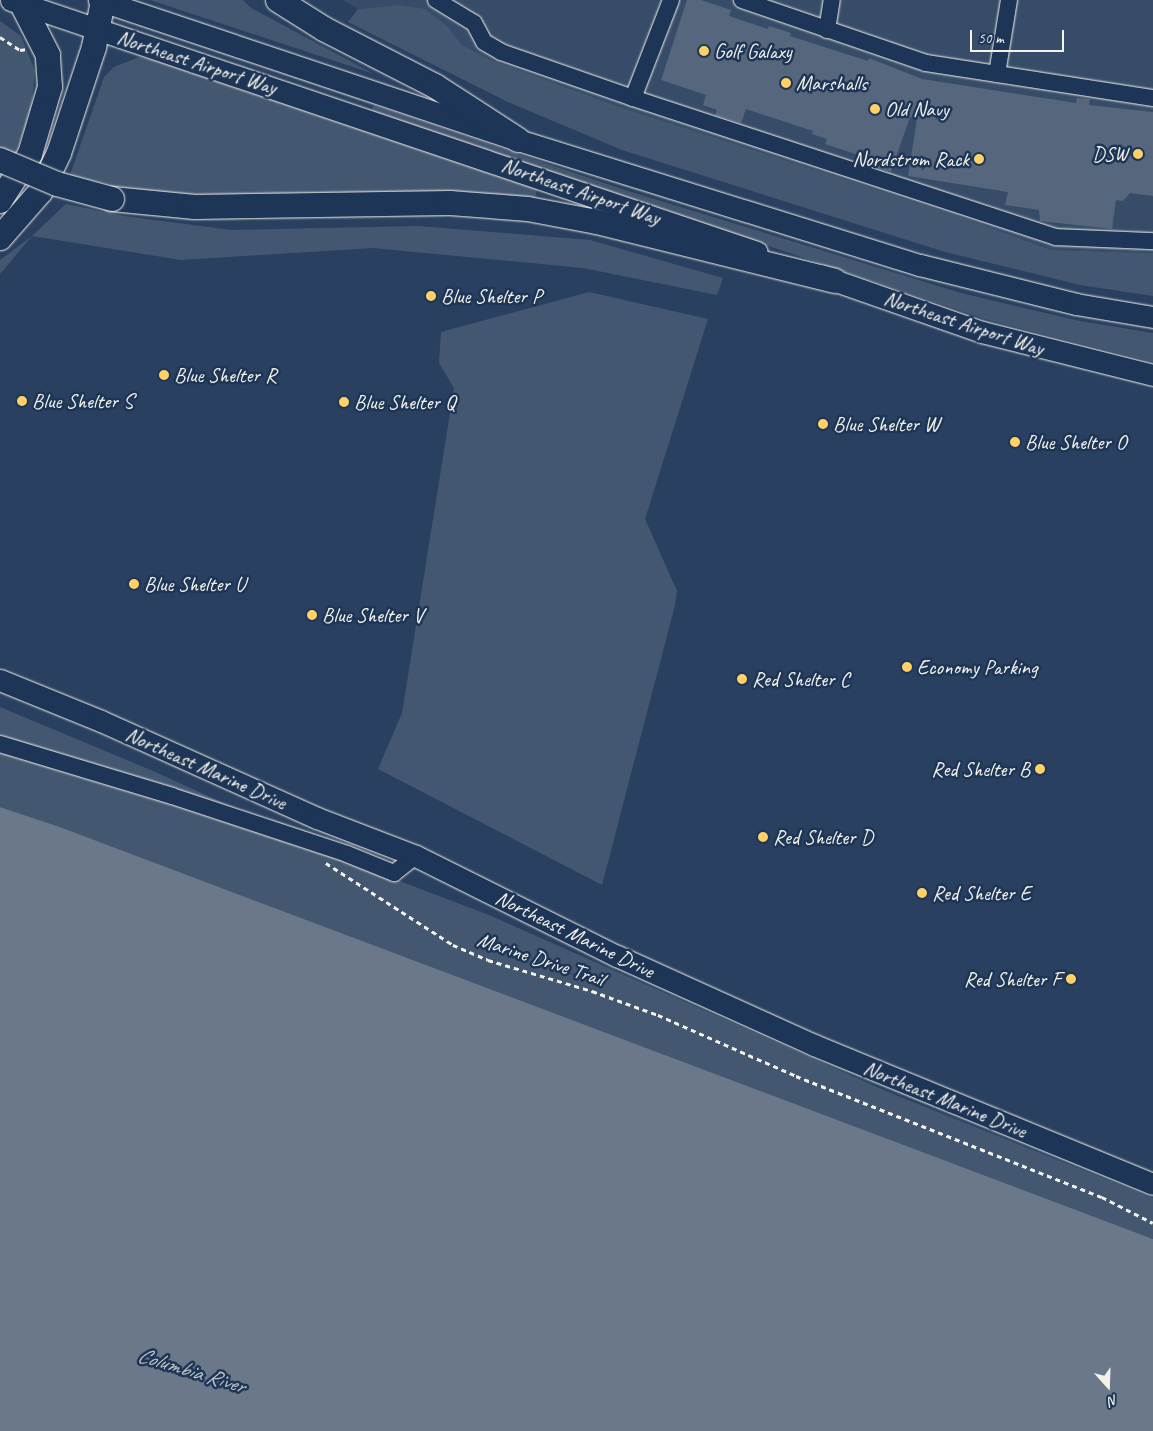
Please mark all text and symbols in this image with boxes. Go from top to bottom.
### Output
scale bar [973,20,1067,52]
street label: Northeast Airport Way [114,24,280,100]
text: 50 m [978,29,1004,48]
place label: Golf Galaxy [714,38,792,64]
marker: Golf Galaxy [698,45,710,57]
place label: Marshalls [796,70,867,96]
marker: Marshalls [780,77,792,89]
place label: Old Navy [885,96,948,122]
marker: Old Navy [869,103,881,115]
place label: DSW [1092,141,1128,167]
place label: Nordstrom Rack [852,146,969,172]
marker: DSW [1132,148,1144,160]
street label: Northeast Airport Way [498,152,664,230]
marker: Nordstrom Rack [973,153,985,165]
place label: Blue Shelter P [441,283,542,309]
street label: Northeast Airport Way [881,285,1047,361]
marker: Blue Shelter P [425,290,437,302]
place label: Blue Shelter R [174,362,277,388]
marker: Blue Shelter R [158,369,170,381]
place label: Blue Shelter S [32,388,134,414]
place label: Blue Shelter Q [354,389,456,415]
marker: Blue Shelter S [16,395,28,407]
marker: Blue Shelter Q [338,396,350,408]
place label: Blue Shelter W [833,411,940,437]
marker: Blue Shelter W [817,418,829,430]
place label: Blue Shelter O [1025,429,1127,455]
marker: Blue Shelter O [1009,436,1021,448]
place label: Blue Shelter U [144,571,246,597]
marker: Blue Shelter U [128,578,140,590]
place label: Blue Shelter V [322,602,424,628]
marker: Blue Shelter V [306,609,318,621]
place label: Economy Parking [917,654,1038,680]
marker: Economy Parking [901,661,913,673]
place label: Red Shelter C [752,666,850,692]
marker: Red Shelter C [736,673,748,685]
street label: Northeast Marine Drive [122,721,290,815]
place label: Red Shelter B [931,756,1030,782]
marker: Red Shelter B [1034,763,1046,775]
place label: Red Shelter D [773,824,874,850]
marker: Red Shelter D [757,831,769,843]
place label: Red Shelter E [932,880,1031,906]
street label: Northeast Marine Drive [491,885,659,983]
marker: Red Shelter E [916,887,928,899]
street label: Marine Drive Trail [474,927,608,991]
place label: Red Shelter F [963,966,1061,992]
marker: Red Shelter F [1065,973,1077,985]
street label: Northeast Marine Drive [860,1055,1030,1143]
water label: Columbia River [134,1342,248,1400]
north arrow [1083,1361,1133,1411]
text: N [1106,1391,1120,1410]

